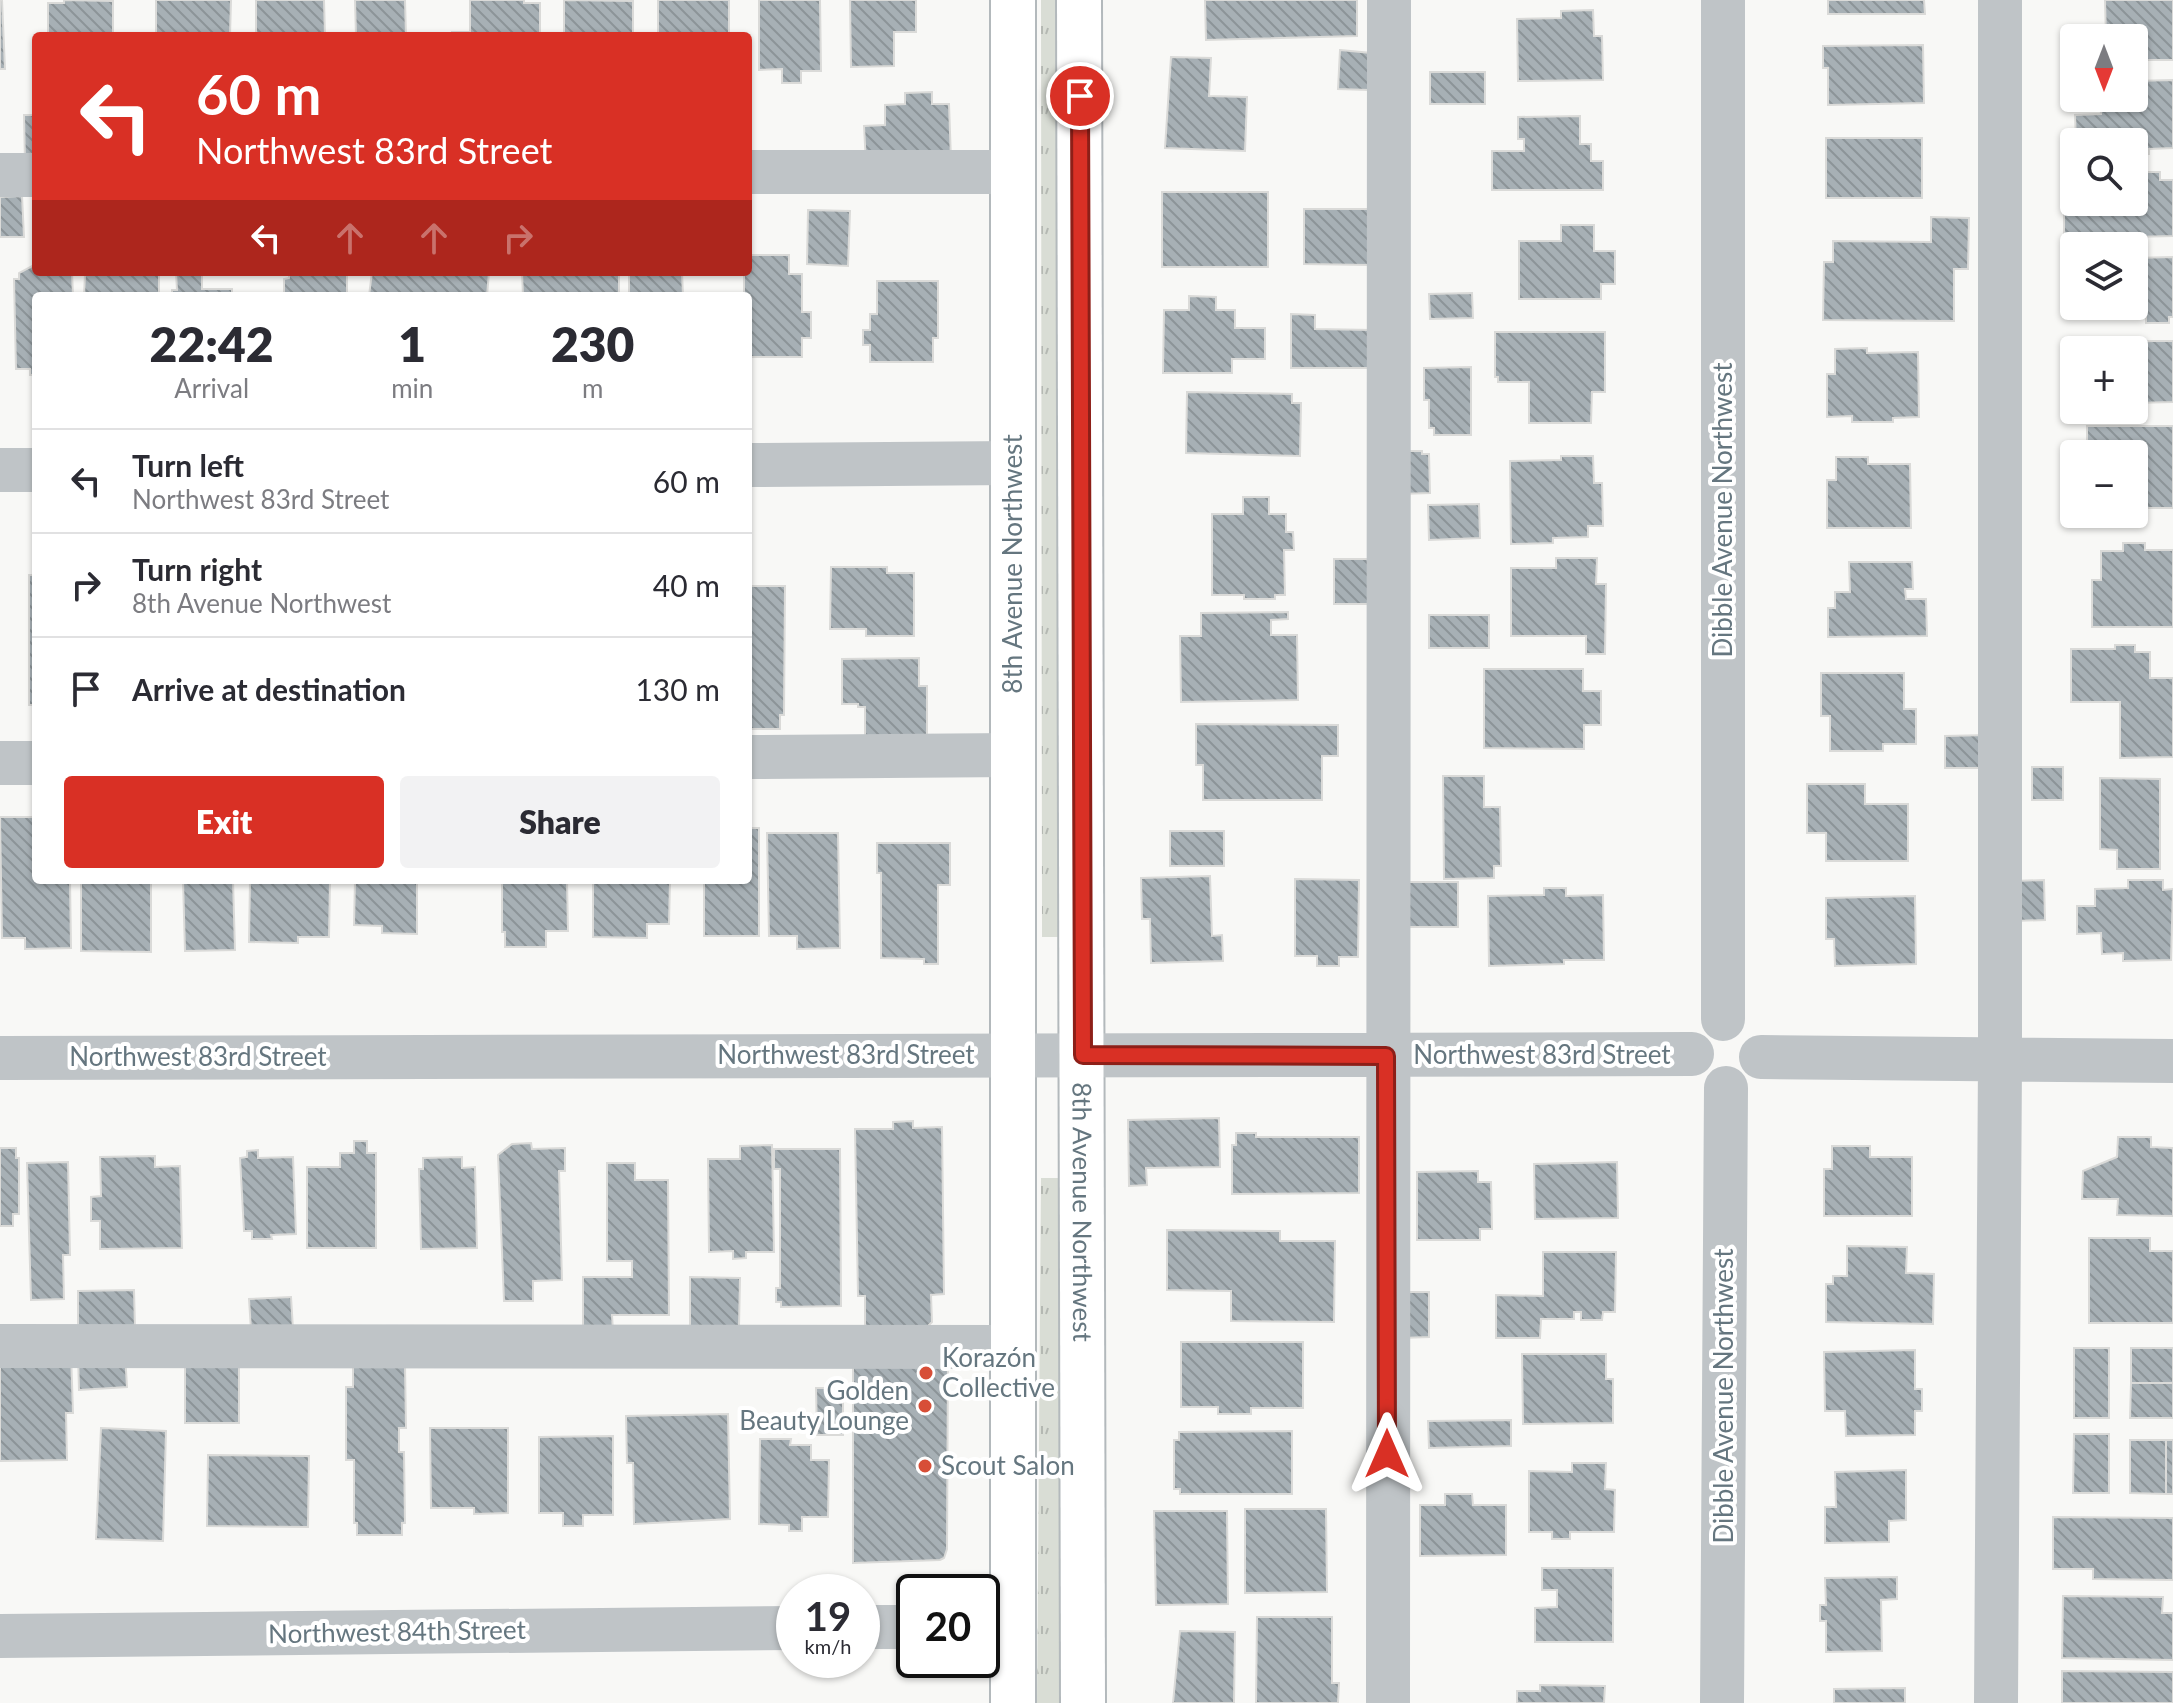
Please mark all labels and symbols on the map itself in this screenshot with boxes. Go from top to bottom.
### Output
north arrow [2060,24,2148,112]
pin [1046,62,1114,130]
street label: Dibble Avenue Northwest [1706,362,1738,658]
street label: 8th Avenue Northwest [996,434,1028,694]
street label: Northwest 83rd Street [717,1038,975,1070]
street label: Northwest 83rd Street [1413,1038,1671,1070]
street label: Northwest 83rd Street [69,1040,327,1072]
street label: 8th Avenue Northwest [1067,1082,1099,1342]
street label: Dibble Avenue Northwest [1707,1248,1739,1544]
place label: Korazón Collective [942,1341,1055,1403]
marker: Korazón Collective [917,1364,935,1382]
place label: Golden Beauty Lounge [739,1374,909,1436]
marker: Golden Beauty Lounge [916,1397,934,1415]
position arrow [1345,1412,1429,1496]
place label: Scout Salon [941,1449,1075,1481]
marker: Scout Salon [916,1457,934,1475]
speed limit sign: 20 [896,1574,1000,1678]
street label: Northwest 84th Street [268,1613,527,1649]

